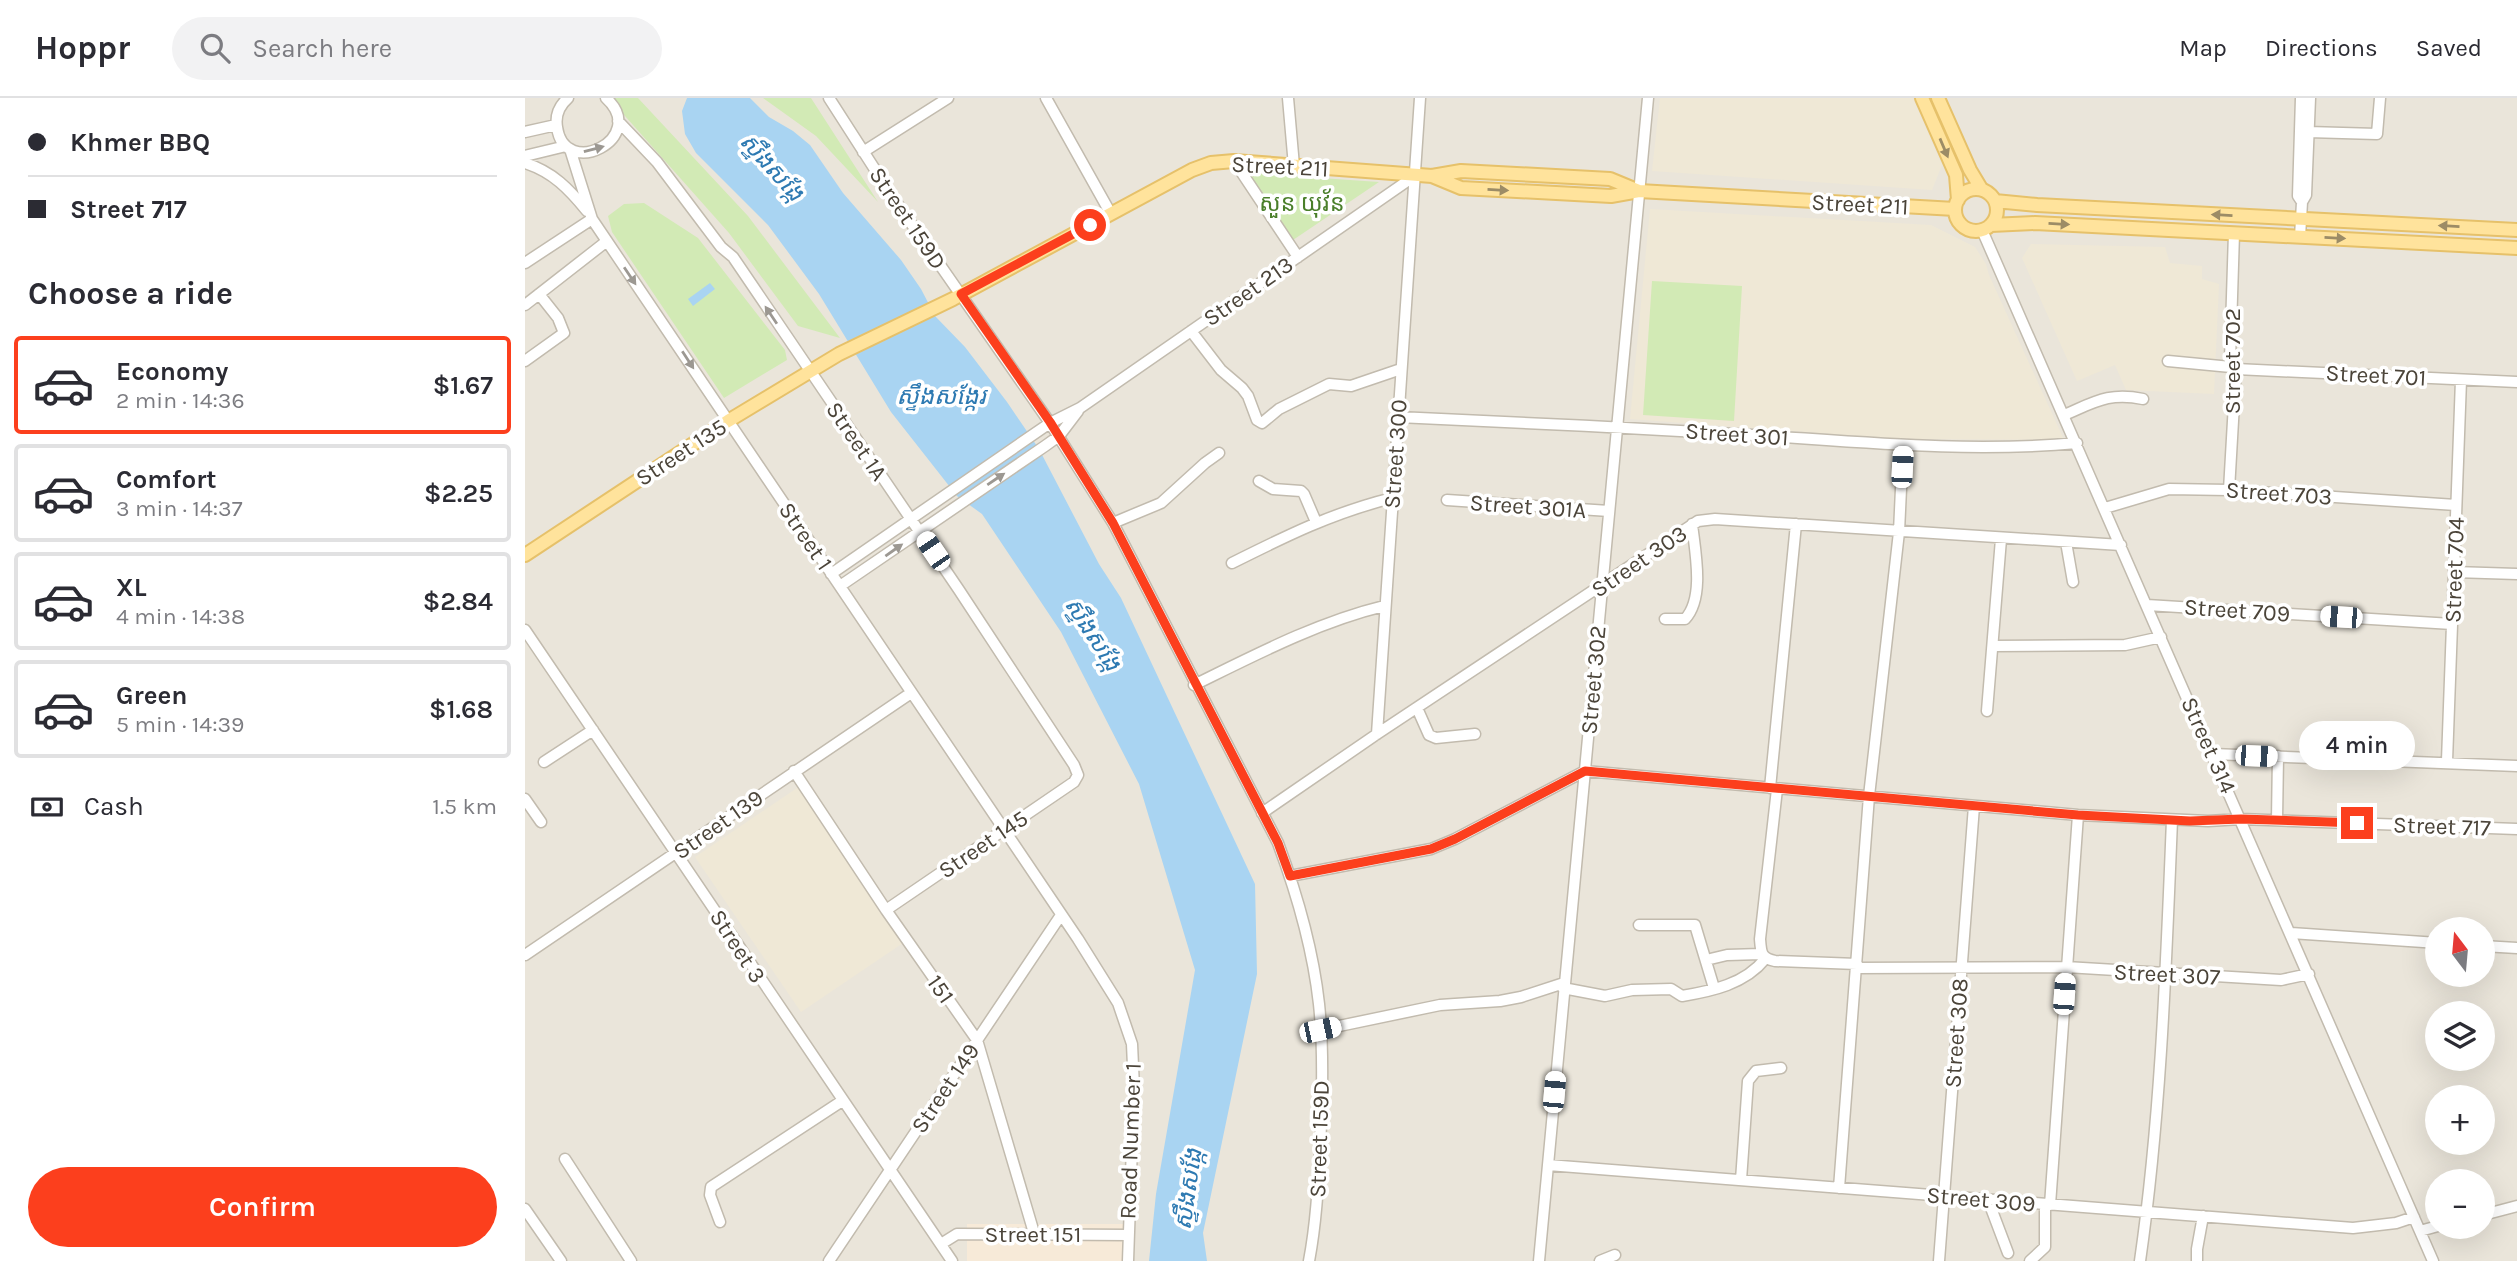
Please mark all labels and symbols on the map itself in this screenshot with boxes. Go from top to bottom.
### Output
water label: ស្ទឹងសង្កែ [734,127,811,208]
one-way arrow [1938,138,1950,158]
one-way arrow [583,143,605,154]
street label: Street 211 [1231,150,1329,183]
street label: Street 159D [863,162,952,275]
one-way arrow [1487,184,1509,195]
park label: សួន យុវ័ន [1259,188,1345,218]
street label: Street 211 [1811,188,1909,221]
route start [1074,209,1106,241]
one-way arrow [2210,209,2232,220]
one-way arrow [2048,219,2070,230]
one-way arrow [2438,221,2460,232]
one-way arrow [2324,233,2346,244]
street label: Street 213 [1198,251,1298,332]
one-way arrow [623,266,636,285]
one-way arrow [765,306,778,325]
street label: Street 702 [2219,308,2246,414]
one-way arrow [681,350,694,370]
street label: Street 701 [2325,359,2427,392]
water label: ស្ទឹងសង្កែរ [897,382,989,411]
street label: Street 1A [820,397,893,486]
street label: Street 300 [1378,398,1413,510]
street label: Street 135 [631,413,732,492]
street label: Street 301 [1684,417,1789,452]
car [1891,445,1914,489]
one-way arrow [987,472,1005,486]
street label: Street 703 [2225,476,2333,511]
street label: Street 301A [1469,489,1587,524]
street label: Street 1 [773,497,838,575]
street label: Street 704 [2439,516,2470,623]
street label: Street 303 [1586,520,1692,603]
car [913,528,954,574]
one-way arrow [884,544,903,557]
water label: ស្ទឹងសង្កែ [1058,592,1128,677]
street label: Street 709 [2183,593,2291,628]
car [2320,605,2363,629]
street label: Street 302 [1575,624,1612,736]
street label: Street 314 [2175,693,2242,798]
callout: 4 min [2299,722,2415,770]
car [2235,745,2278,767]
street label: Street 139 [668,784,768,865]
street label: Street 145 [933,805,1033,884]
route end [2341,807,2373,839]
street label: Street 717 [2393,811,2492,842]
street label: Street 3 [704,904,771,988]
north arrow [2425,917,2495,987]
street label: Street 307 [2113,958,2221,991]
street label: 151 [921,970,960,1009]
car [2053,972,2076,1016]
street label: Street 308 [1939,977,1974,1089]
car [1298,1015,1343,1045]
street label: Street 149 [906,1038,985,1138]
street label: Road Number 1 [1114,1062,1147,1220]
car [1542,1070,1567,1114]
street label: Street 159D [1304,1080,1335,1198]
water label: ស្ទឹងសង្កែ [1168,1146,1208,1232]
street label: Street 309 [1925,1181,2037,1218]
street label: Street 151 [985,1221,1081,1248]

